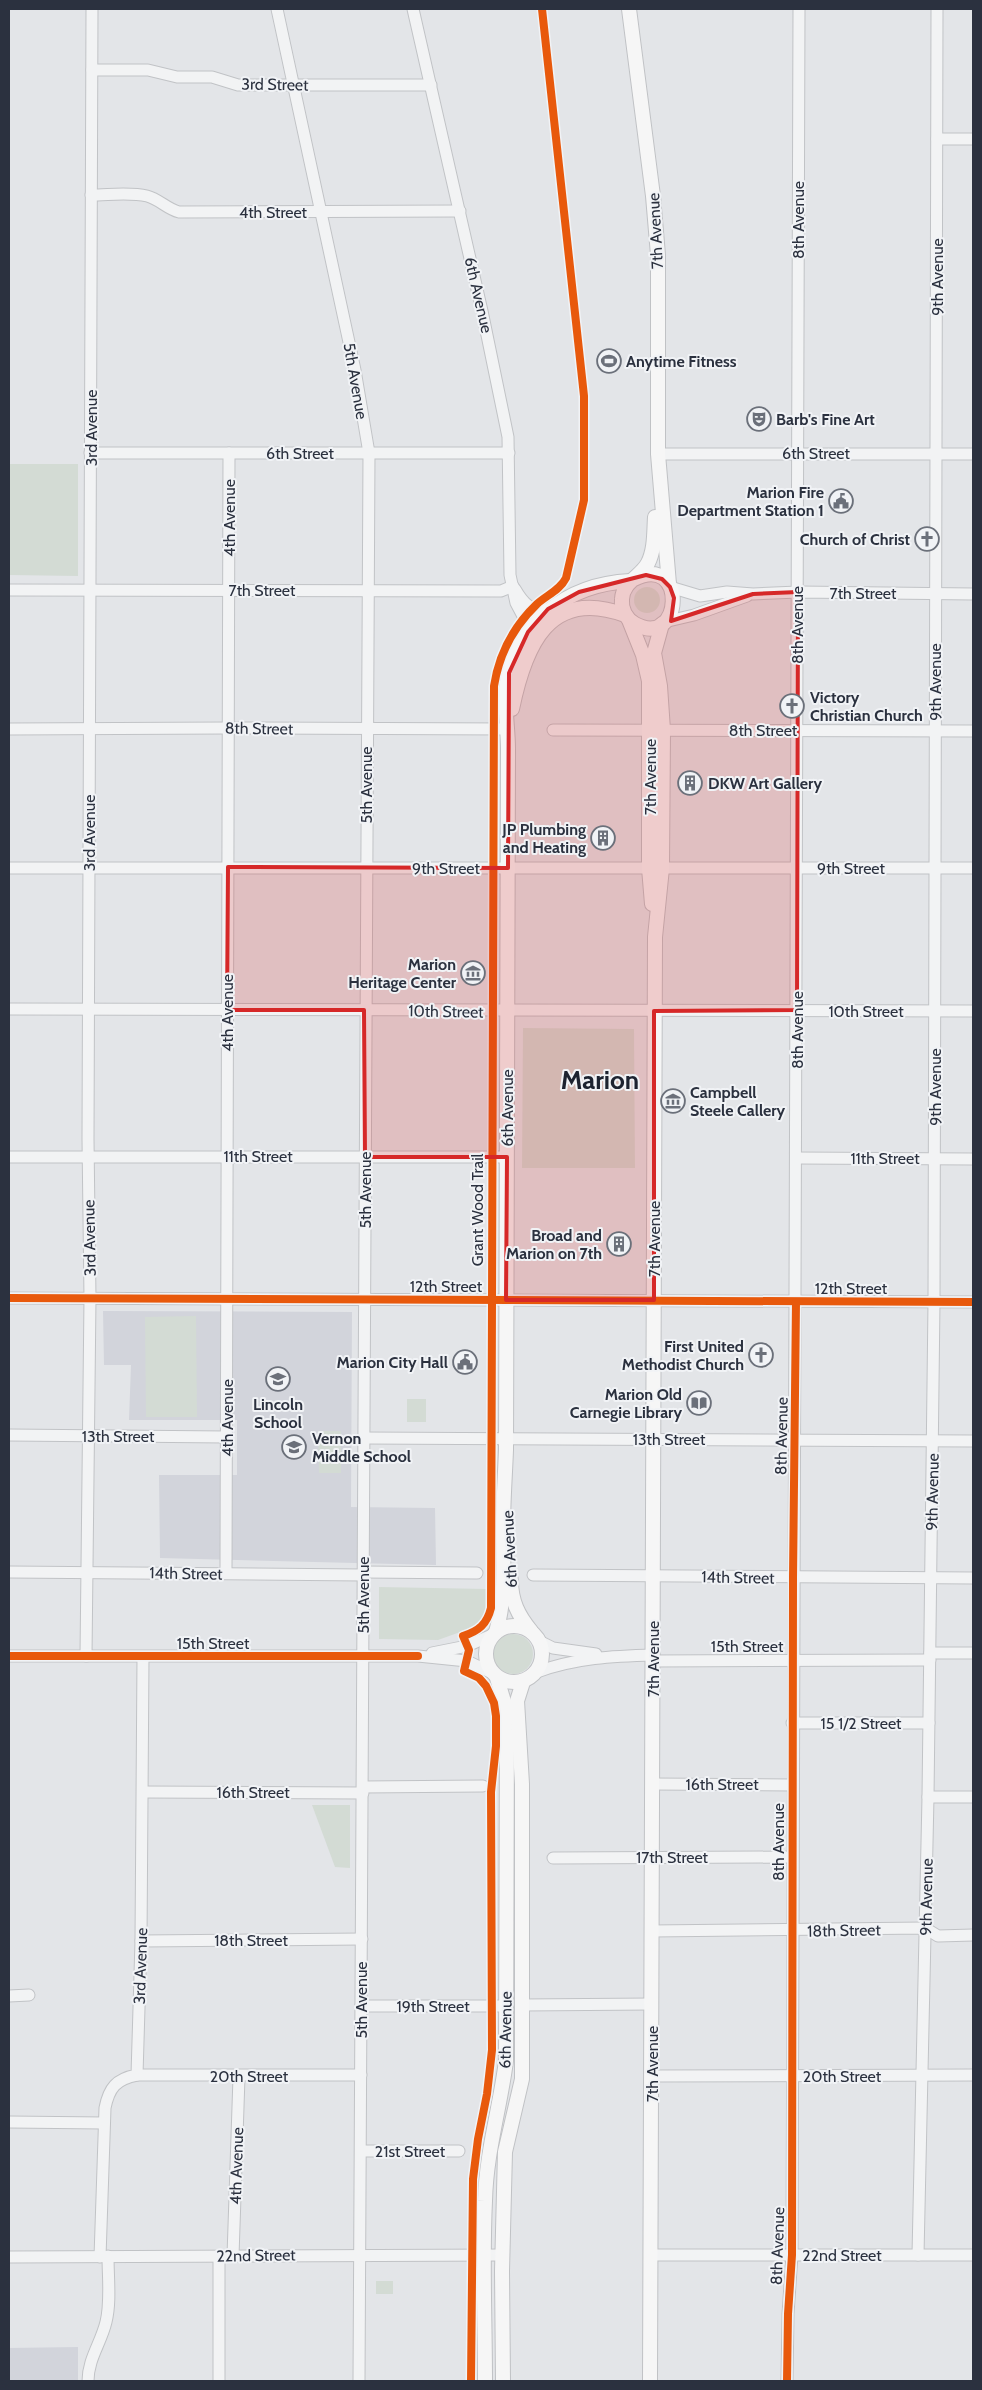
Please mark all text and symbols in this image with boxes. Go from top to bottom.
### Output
street label: 3rd Street [241,74,309,95]
street label: 8th Avenue [789,181,808,259]
street label: 7th Avenue [644,192,667,270]
street label: 4th Street [239,203,308,222]
street label: 9th Avenue [928,238,947,316]
street label: 6th Avenue [461,255,496,335]
street label: 5th Avenue [339,341,372,421]
sports icon: Anytime Fitness [596,348,622,374]
place label: Anytime Fitness [626,352,737,371]
street label: 3rd Avenue [82,390,101,466]
theatre icon: Barb's Fine Art [746,406,772,432]
place label: Barb's Fine Art [776,410,875,429]
street label: 6th Street [266,444,335,463]
street label: 6th Street [782,444,851,463]
street label: 4th Avenue [220,479,239,557]
place label: Marion Fire Department Station 1 [677,483,824,520]
public building icon: Marion Fire Department Station 1 [828,488,854,514]
church icon: Church of Christ [914,526,940,552]
place label: Church of Christ [800,530,910,549]
street label: 7th Street [229,581,296,600]
street label: 7th Street [830,584,897,603]
street label: 8th Avenue [788,586,807,664]
street label: 9th Avenue [926,643,945,721]
place label: Victory Christian Church [810,688,923,725]
church icon: Victory Christian Church [779,693,805,719]
street label: 8th Street [225,718,294,739]
street label: 8th Street [729,721,798,740]
street label: 7th Avenue [641,739,660,815]
street label: 5th Avenue [357,746,376,824]
building icon: DKW Art Gallery [677,770,703,796]
place label: DKW Art Gallery [708,774,822,793]
street label: 3rd Avenue [80,795,99,871]
place label: JP Plumbing and Heating [501,820,586,857]
building icon: JP Plumbing and Heating [590,825,616,851]
street label: 9th Street [412,859,481,878]
street label: 9th Street [817,859,886,878]
place label: Marion Heritage Center [348,955,457,992]
museum icon: Marion Heritage Center [460,960,486,986]
street label: 4th Avenue [218,974,237,1052]
street label: 8th Avenue [788,991,807,1069]
street label: 10th Street [408,1001,484,1022]
street label: 10th Street [828,1002,904,1021]
street label: 9th Avenue [926,1048,945,1126]
district label: Marion [561,1064,639,1096]
street label: 6th Avenue [498,1069,517,1147]
place label: Campbell Steele Callery [690,1083,786,1120]
museum icon: Campbell Steele Callery [660,1088,686,1114]
street label: 11th Street [223,1147,293,1166]
street label: 11th Street [850,1149,920,1168]
street label: 5th Avenue [356,1151,375,1229]
street label: Grant Wood Trail [468,1153,487,1266]
street label: 3rd Avenue [79,1199,100,1277]
street label: 7th Avenue [645,1201,664,1277]
place label: Broad and Marion on 7th [506,1226,602,1263]
building icon: Broad and Marion on 7th [606,1231,632,1257]
street label: 12th Street [410,1277,483,1296]
street label: 12th Street [815,1279,888,1298]
place label: First United Methodist Church [622,1337,744,1374]
church icon: First United Methodist Church [748,1342,774,1368]
public building icon: Marion City Hall [452,1349,478,1375]
place label: Marion City Hall [337,1353,448,1372]
school or university icon: Lincoln School [265,1366,291,1392]
street label: 4th Avenue [218,1379,237,1457]
place label: Marion Old Carnegie Library [570,1385,682,1422]
library icon: Marion Old Carnegie Library [686,1390,712,1416]
place label: Lincoln School [253,1395,303,1432]
street label: 8th Avenue [771,1397,792,1475]
street label: 13th Street [82,1427,155,1446]
place label: Vernon Middle School [312,1429,411,1466]
street label: 13th Street [633,1430,706,1449]
school or university icon: Vernon Middle School [281,1434,307,1460]
street label: 9th Avenue [922,1453,943,1531]
street label: 6th Avenue [498,1510,521,1588]
street label: 5th Avenue [354,1556,373,1634]
street label: 14th Street [149,1563,223,1584]
street label: 14th Street [701,1567,775,1588]
street label: 7th Avenue [644,1621,663,1697]
street label: 15th Street [177,1634,250,1653]
street label: 15th Street [711,1637,784,1656]
street label: 15 1/2 Street [821,1714,902,1733]
street label: 16th Street [685,1775,759,1794]
street label: 16th Street [216,1783,290,1802]
street label: 8th Avenue [769,1803,788,1881]
street label: 17th Street [636,1848,709,1867]
street label: 9th Avenue [916,1858,937,1936]
street label: 18th Street [807,1920,882,1941]
street label: 3rd Avenue [130,1927,151,2005]
street label: 18th Street [214,1931,288,1950]
street label: 5th Avenue [352,1961,371,2039]
street label: 6th Avenue [495,1991,516,2069]
street label: 19th Street [396,1997,470,2016]
street label: 7th Avenue [643,2026,662,2102]
street label: 20th Street [210,2067,289,2086]
street label: 20th Street [803,2067,882,2086]
street label: 4th Avenue [226,2127,247,2205]
street label: 21st Street [375,2142,446,2161]
street label: 8th Avenue [767,2207,788,2285]
street label: 22nd Street [216,2245,296,2266]
street label: 22nd Street [802,2246,882,2265]

